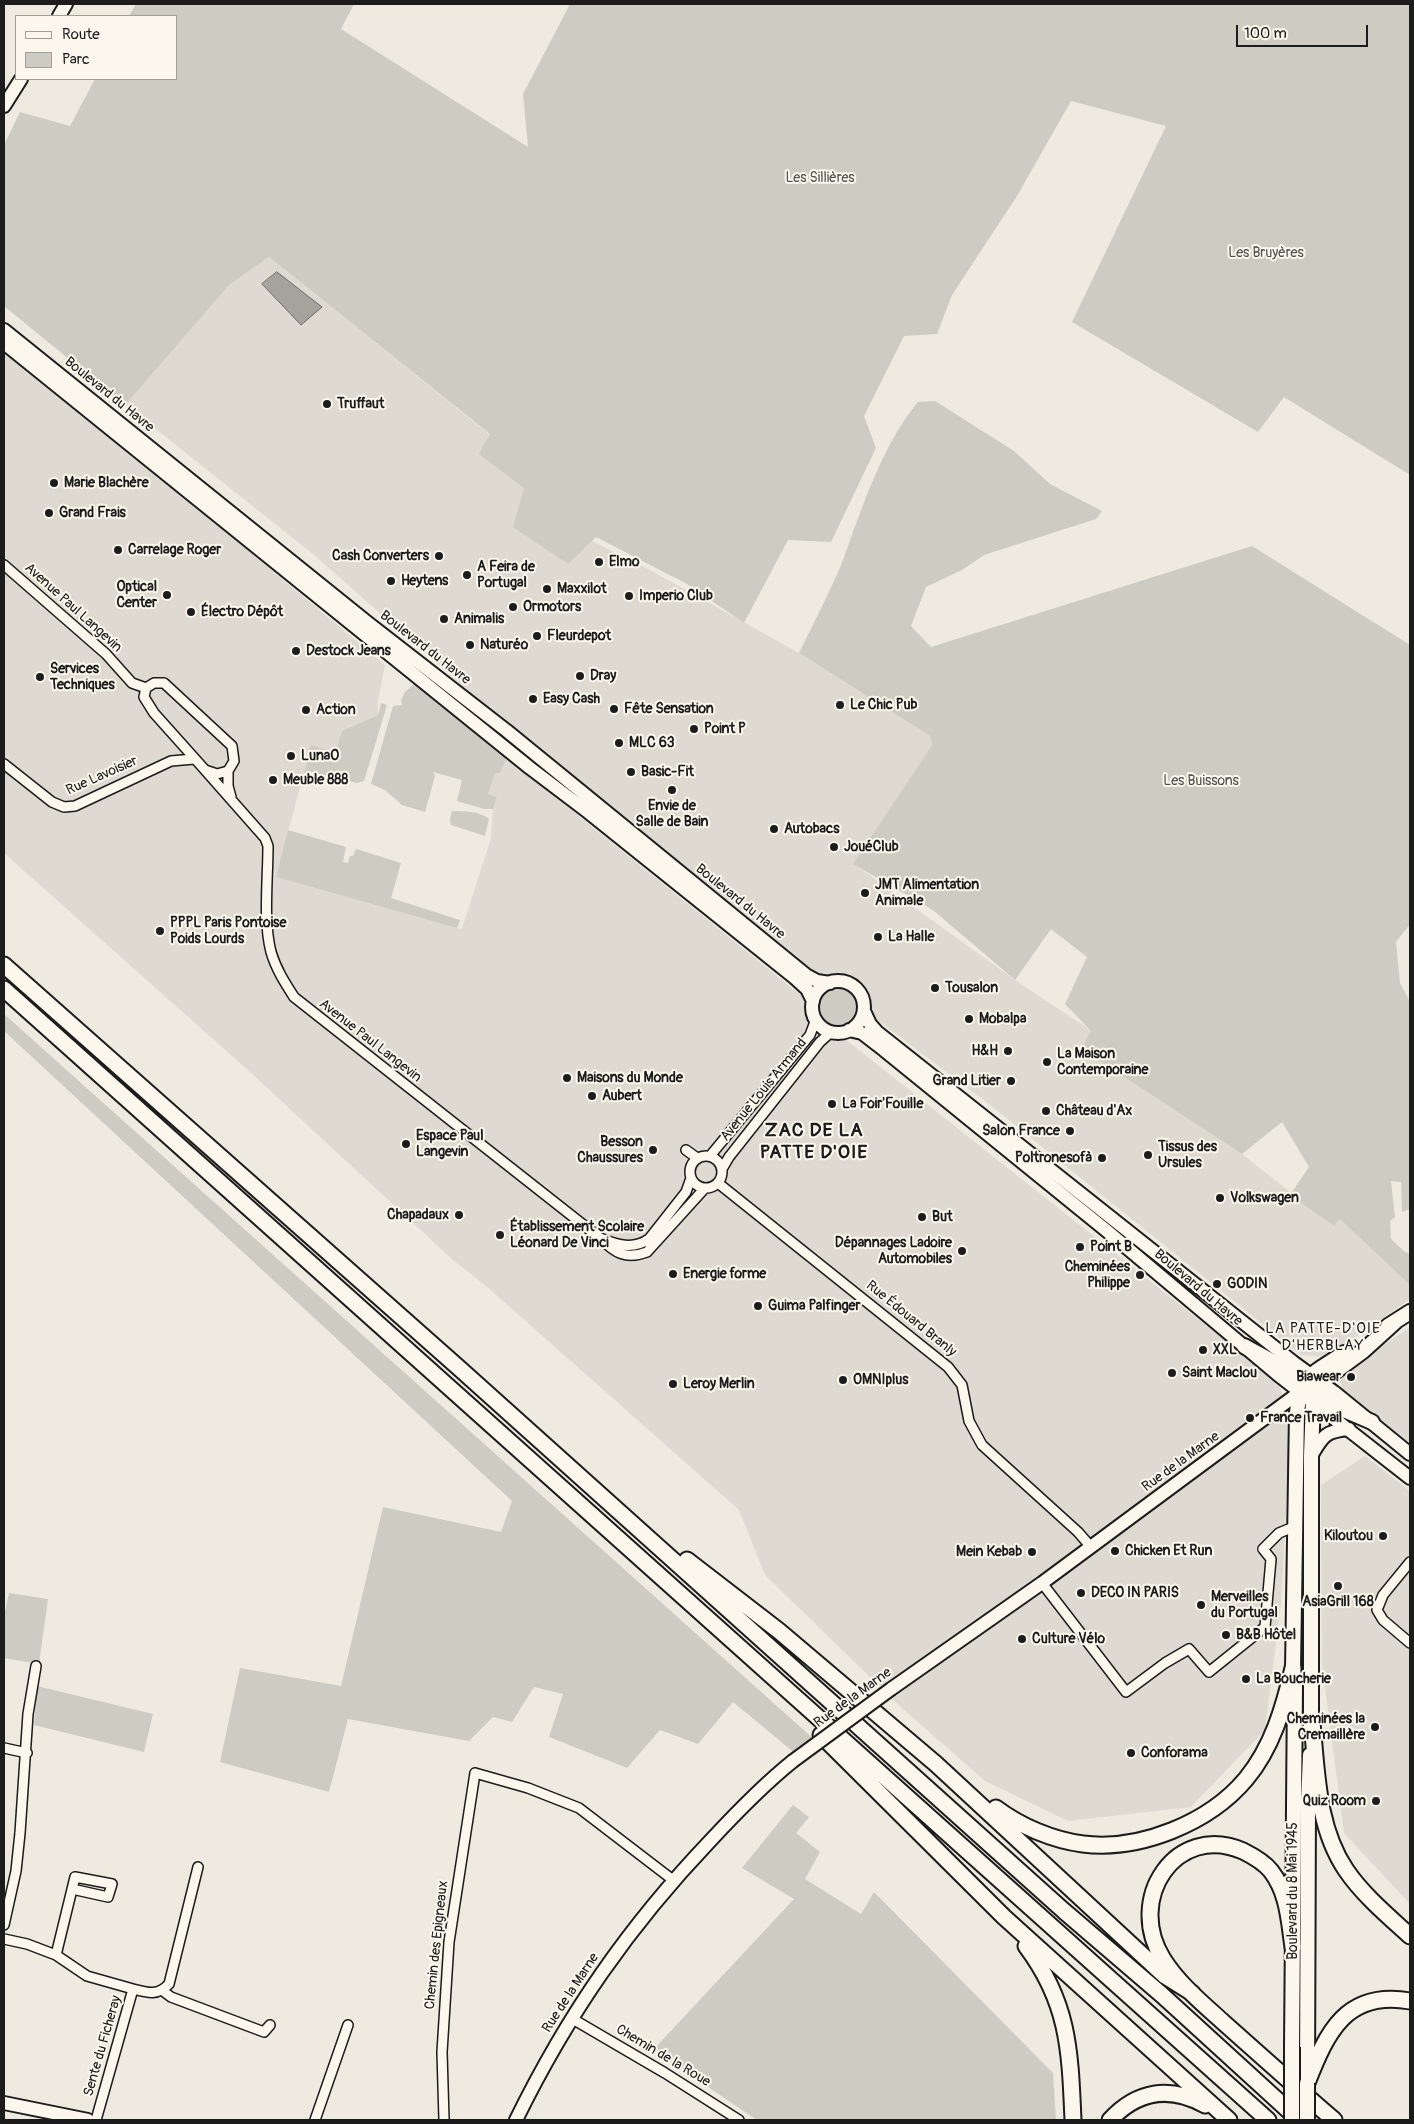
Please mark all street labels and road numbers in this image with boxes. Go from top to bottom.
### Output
street label: Boulevard du Havre [61,354,157,436]
street label: Avenue Paul Langevin [21,560,125,656]
street label: Boulevard du Havre [376,607,474,689]
street label: Rue Lavoisier [64,753,140,799]
street label: Boulevard du Havre [692,861,788,943]
street label: Avenue Paul Langevin [315,996,425,1086]
street label: Avenue Louis Armand [717,1035,811,1145]
street label: Boulevard du Havre [1150,1246,1246,1330]
street label: Rue Édouard Branly [862,1277,960,1361]
street label: Rue de la Marne [1139,1428,1223,1496]
street label: Rue de la Marne [811,1664,895,1732]
street label: Boulevard du 8 Mai 1945 [1285,1822,1301,1960]
street label: Chemin des Epigneaux [422,1880,452,2010]
street label: Rue de la Marne [539,1950,603,2036]
street label: Sente du Ficheray [81,1994,125,2098]
street label: Chemin de la Roue [613,2021,713,2091]

